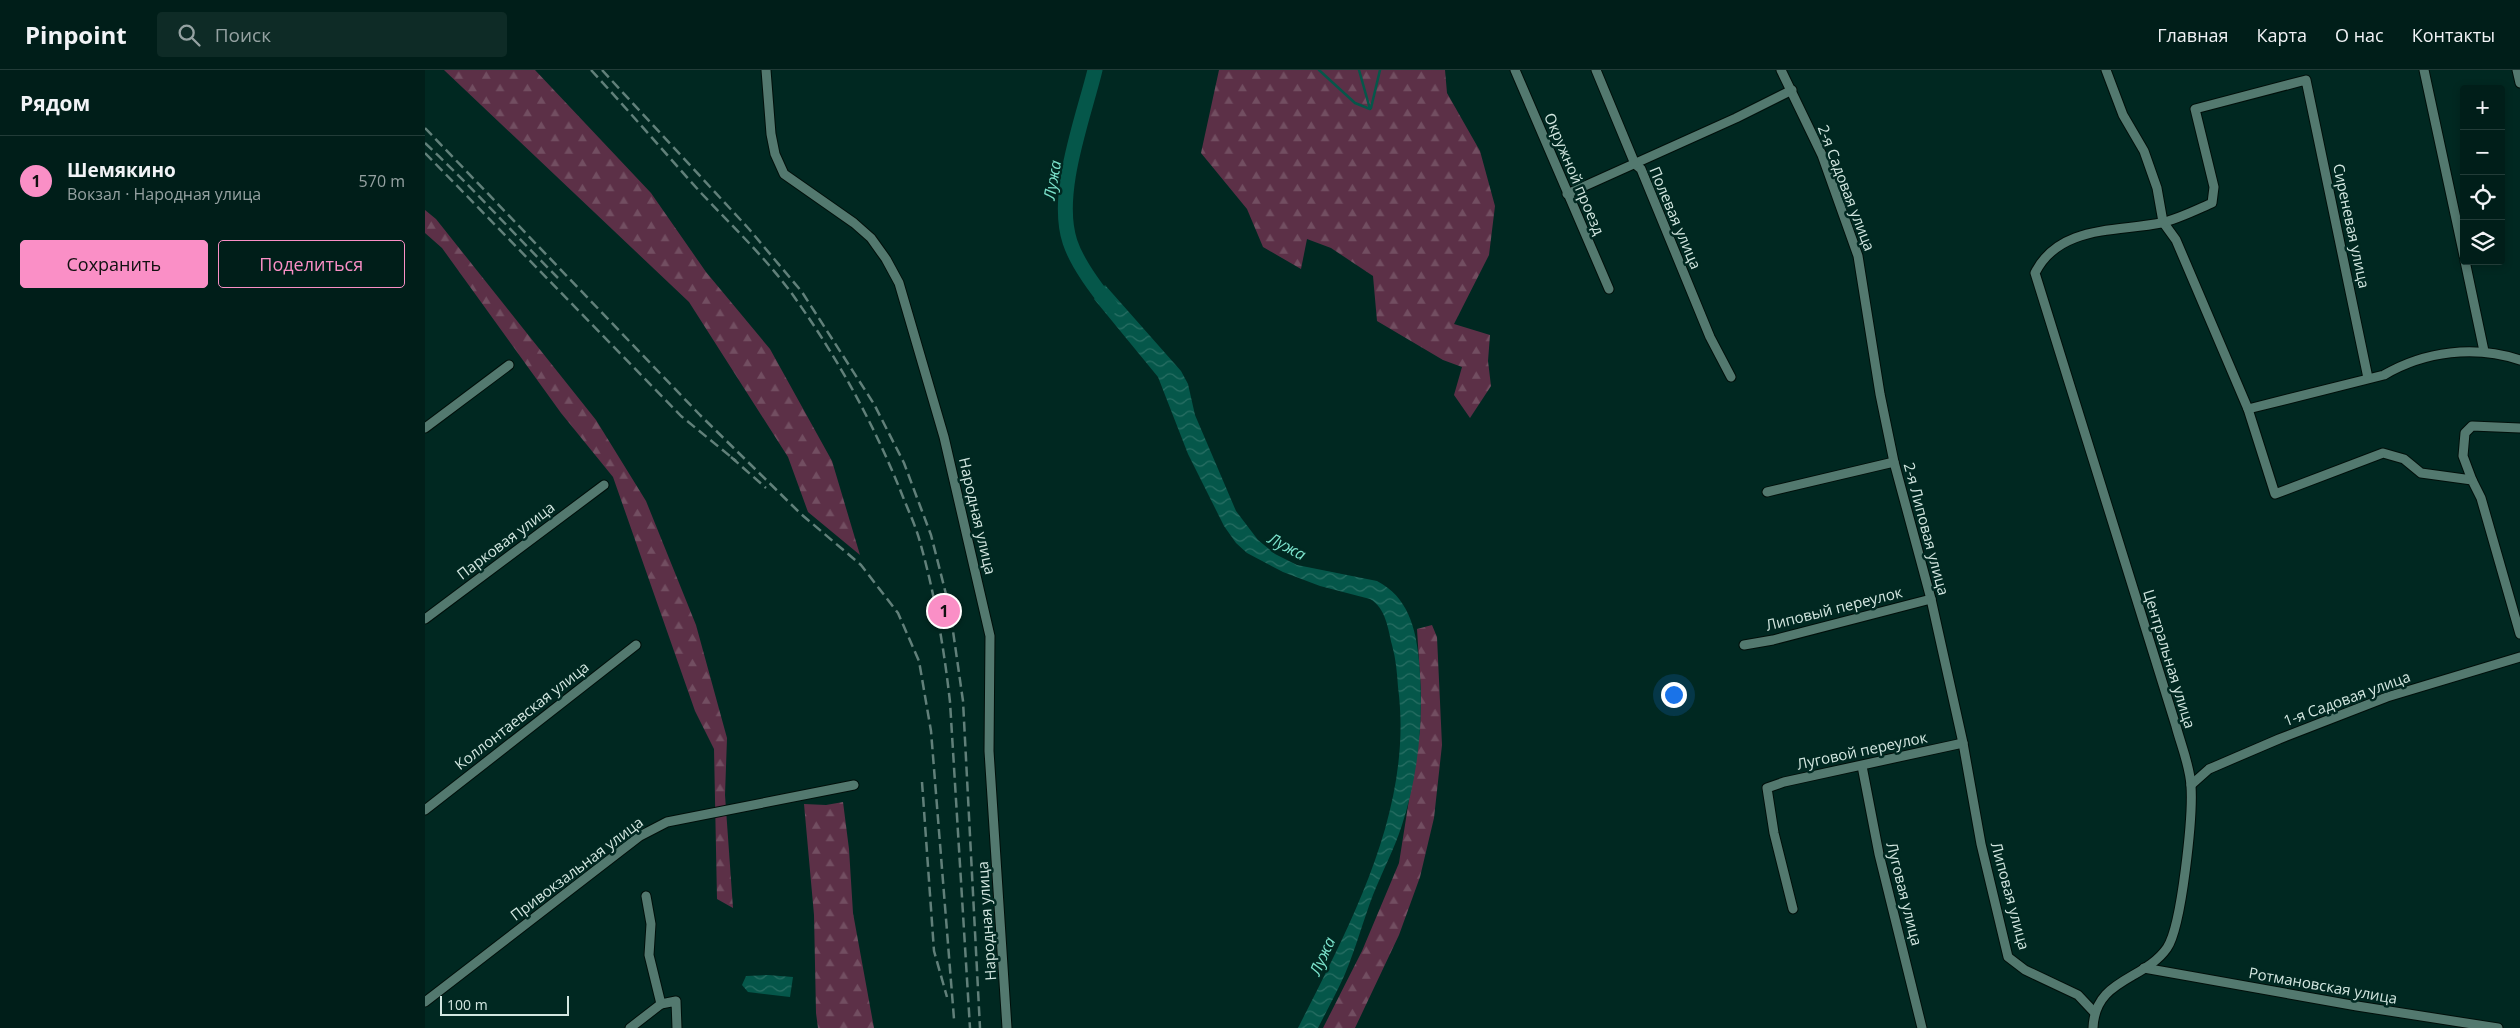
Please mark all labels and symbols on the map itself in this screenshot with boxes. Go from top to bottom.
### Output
street label: Окружной проезд [1540,109,1610,238]
street label: 2-я Садовая улица [1814,122,1880,254]
water label: Лужа [1038,158,1066,203]
street label: Сиреневая улица [2329,162,2375,290]
street label: Полевая улица [1645,163,1707,272]
street label: Народная улица [955,455,1001,576]
street label: 2-я Липовая улица [1900,460,1954,597]
street label: Парковая улица [452,497,558,584]
water label: Лужа [1263,526,1310,565]
street label: Липовый переулок [1763,581,1904,635]
street label: Центральная улица [2139,587,2201,731]
pin: 1 [928,592,960,630]
street label: Коллонтаевская улица [450,657,593,774]
street label: 1-я Садовая улица [2280,666,2413,730]
your location [1661,682,1687,708]
street label: Луговой переулок [1795,726,1929,774]
street label: Привокзальная улица [506,812,647,925]
street label: Луговая улица [1882,840,1928,948]
street label: Липовая улица [1987,840,2035,952]
street label: Народная улица [972,861,1000,981]
water label: Лужа [1303,933,1340,980]
street label: Ротмановская улица [2247,962,2399,1008]
scale bar [440,993,569,1016]

